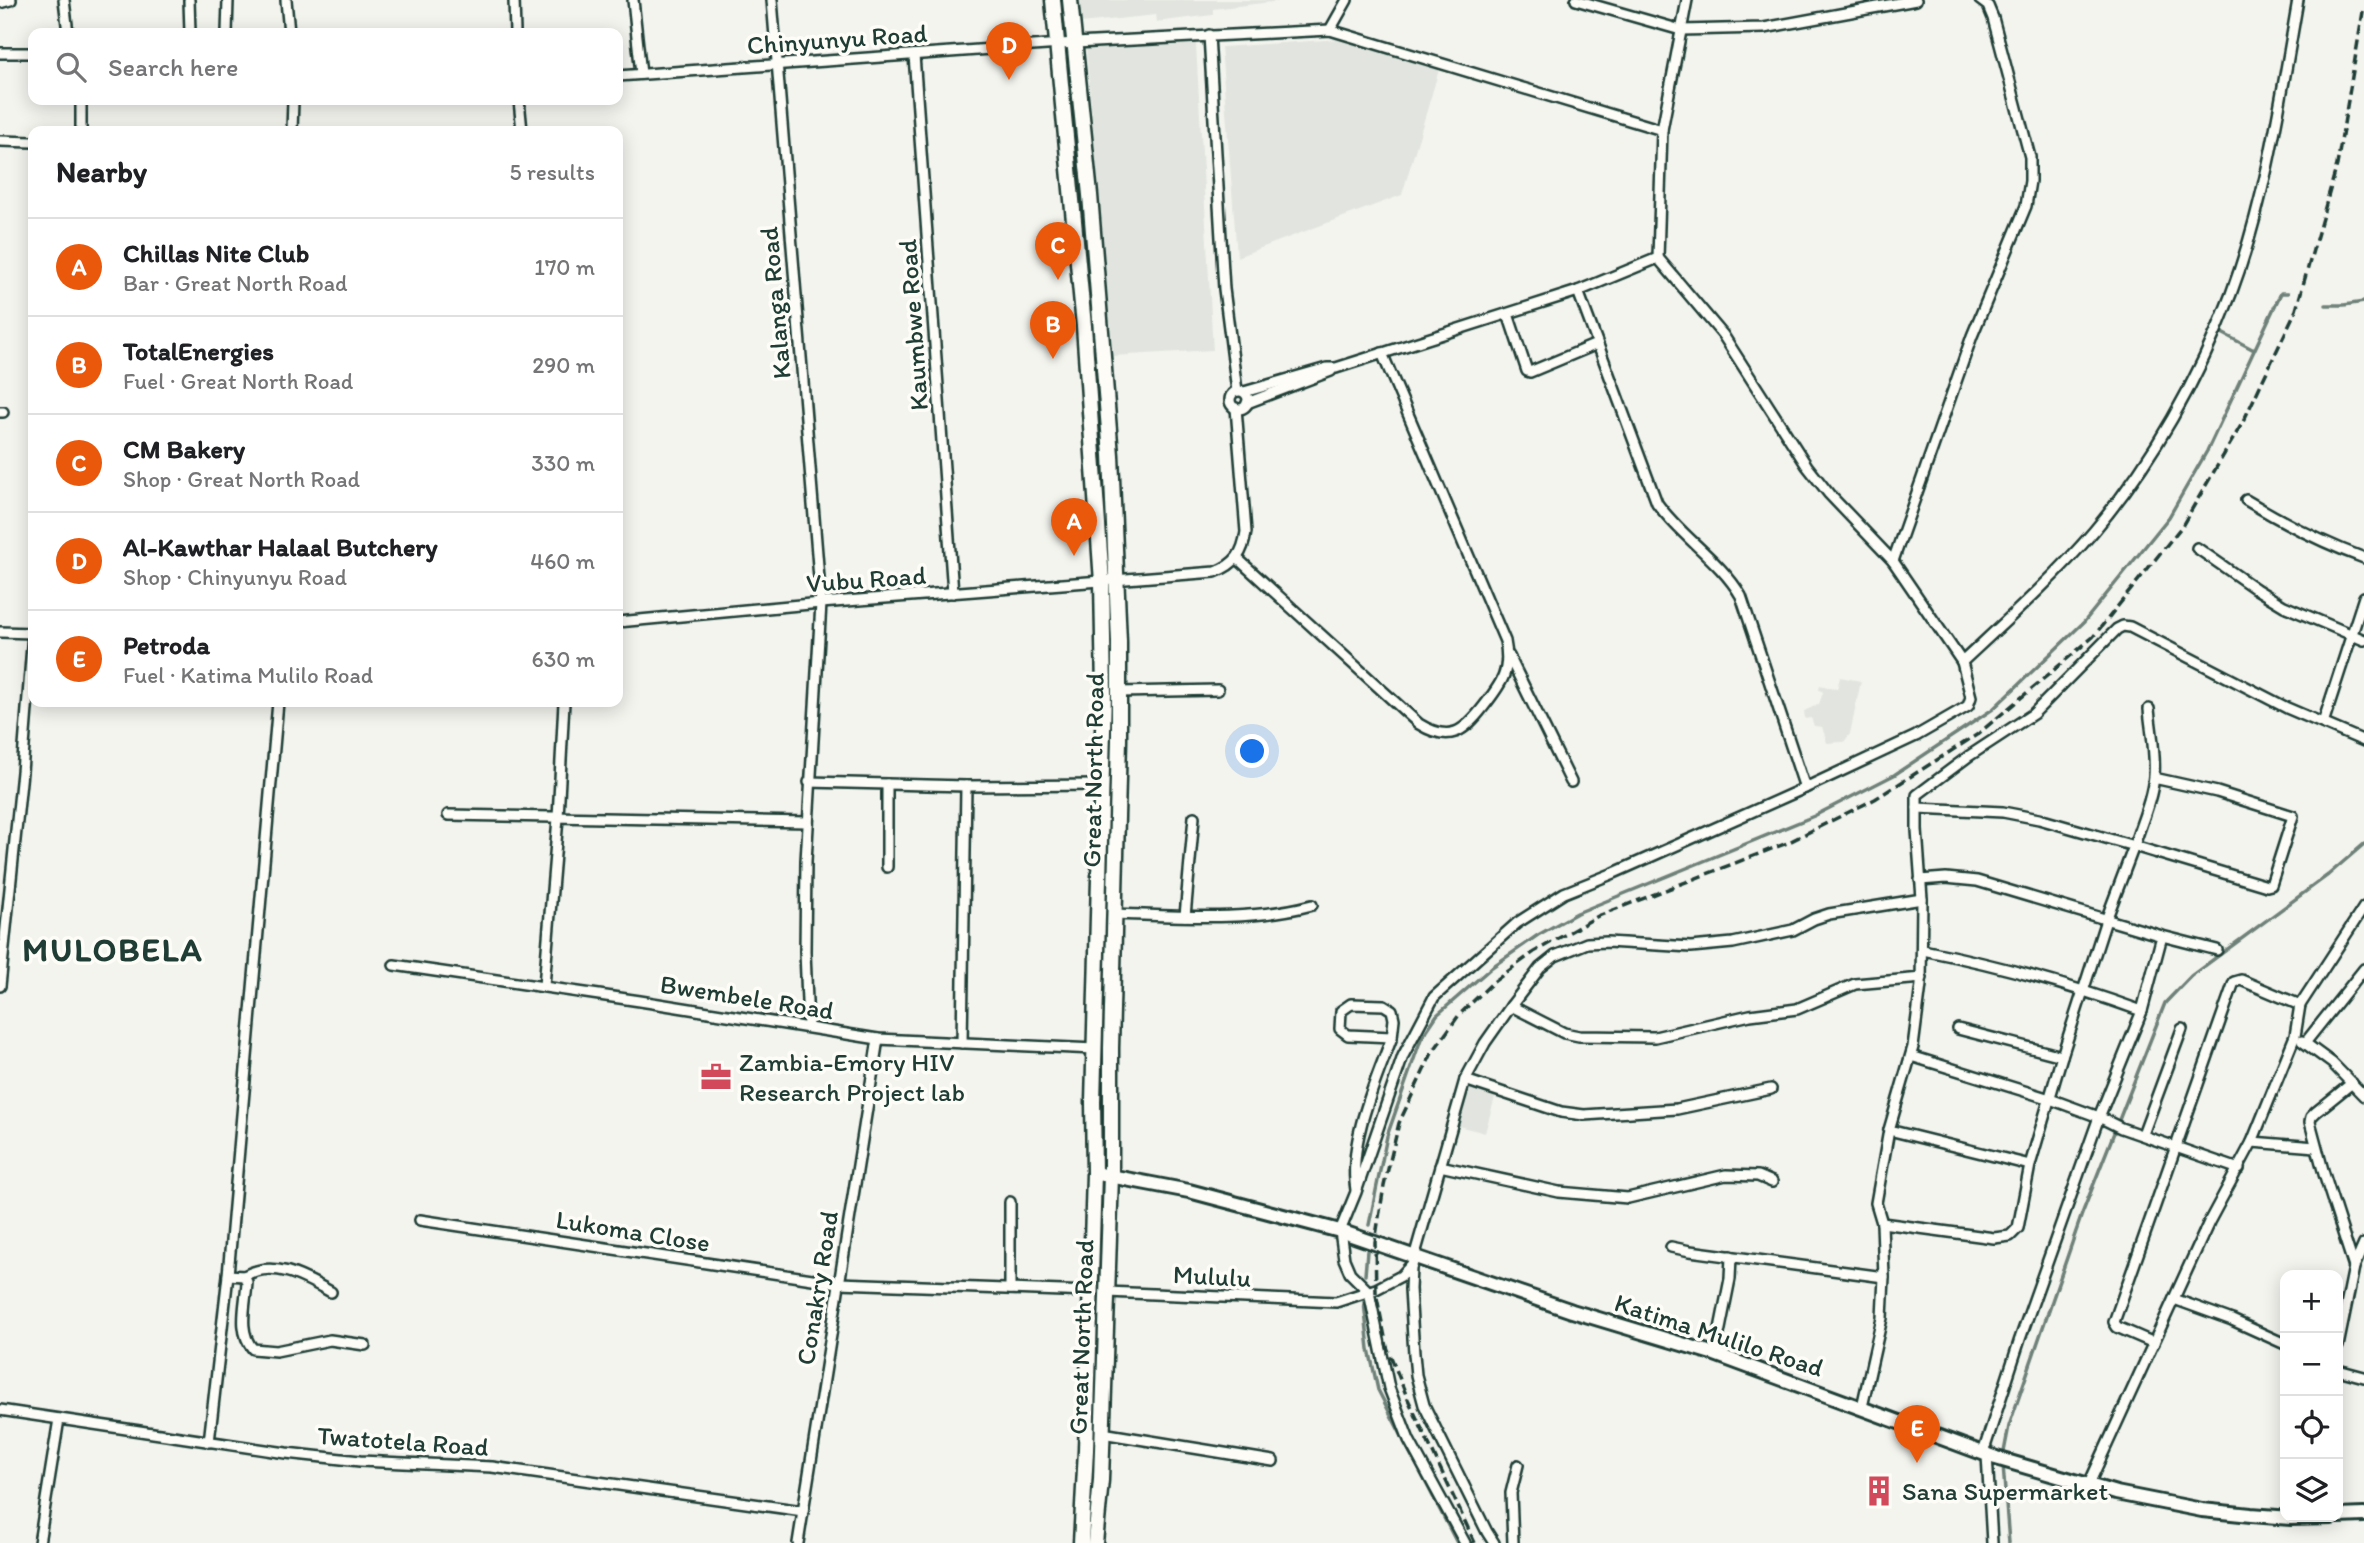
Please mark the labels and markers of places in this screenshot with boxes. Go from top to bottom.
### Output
pin: D [986,22,1032,80]
pin: C [1035,222,1081,280]
pin: B [1030,301,1076,359]
pin: A [1051,498,1097,556]
place label: Zambia-Emory HIV Research Project lab [739,1046,965,1108]
office icon: Zambia-Emory HIV Research Project lab [699,1060,733,1094]
pin: E [1894,1405,1940,1463]
building icon: Sana Supermarket [1862,1474,1896,1508]
place label: Sana Supermarket [1902,1475,2109,1507]

